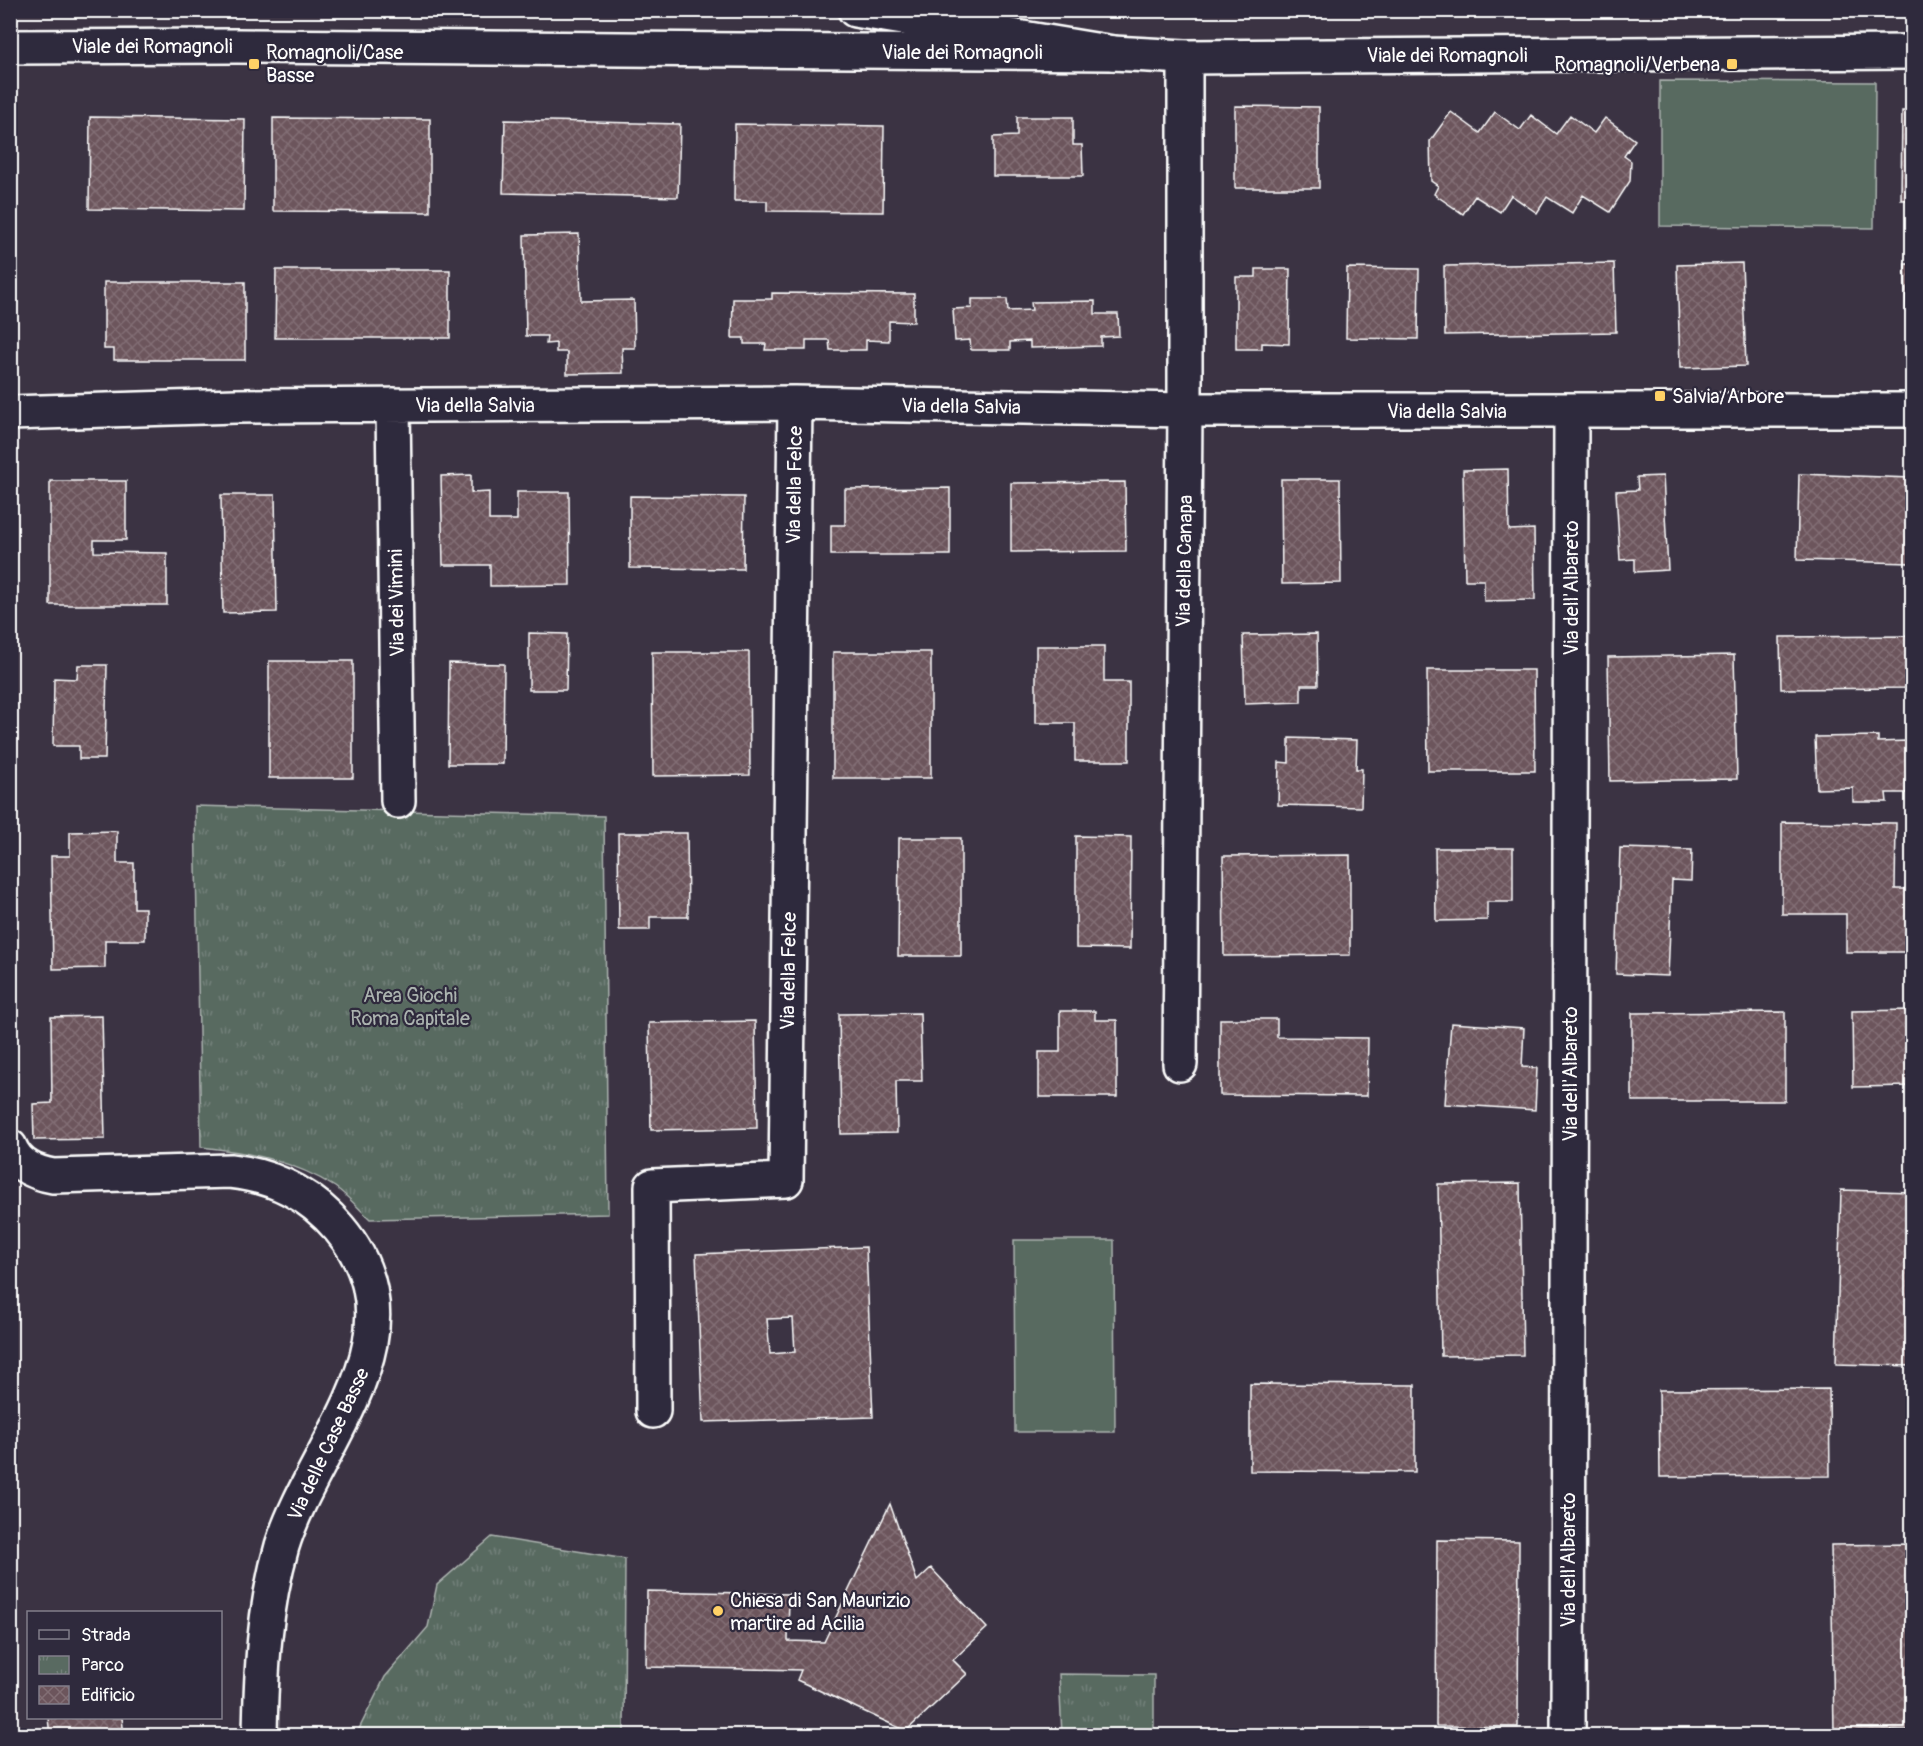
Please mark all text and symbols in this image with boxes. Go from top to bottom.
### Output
street label: Viale dei Romagnoli [71,34,233,59]
place label: Romagnoli/Case Basse [266,40,403,88]
street label: Viale dei Romagnoli [881,40,1043,65]
street label: Viale dei Romagnoli [1366,43,1528,68]
place label: Romagnoli/Verbena [1554,52,1720,77]
marker: Romagnoli/Case Basse [247,57,261,71]
marker: Romagnoli/Verbena [1725,57,1739,71]
place label: Salvia/Arbore [1672,384,1784,409]
marker: Salvia/Arbore [1653,389,1667,403]
street label: Via della Salvia [415,393,535,418]
street label: Via della Salvia [901,393,1021,420]
street label: Via della Salvia [1387,399,1507,424]
street label: Via della Felce [781,426,808,544]
street label: Via della Canapa [1171,494,1198,628]
street label: Via dell'Albareto [1559,520,1584,655]
street label: Via dei Vimini [383,549,410,657]
street label: Via della Felce [775,912,802,1030]
park label: Area Giochi Roma Capitale [350,983,470,1031]
street label: Via dell'Albareto [1558,1006,1583,1141]
street label: Via delle Case Basse [282,1364,375,1525]
street label: Via dell'Albareto [1556,1492,1581,1627]
place label: Chiesa di San Maurizio martire ad Acilia [730,1588,911,1636]
marker: Chiesa di San Maurizio martire ad Acilia [711,1604,725,1618]
legend [27,1611,222,1719]
text: Strada [81,1624,131,1647]
text: Parco [81,1654,124,1677]
text: Edificio [81,1684,135,1707]

